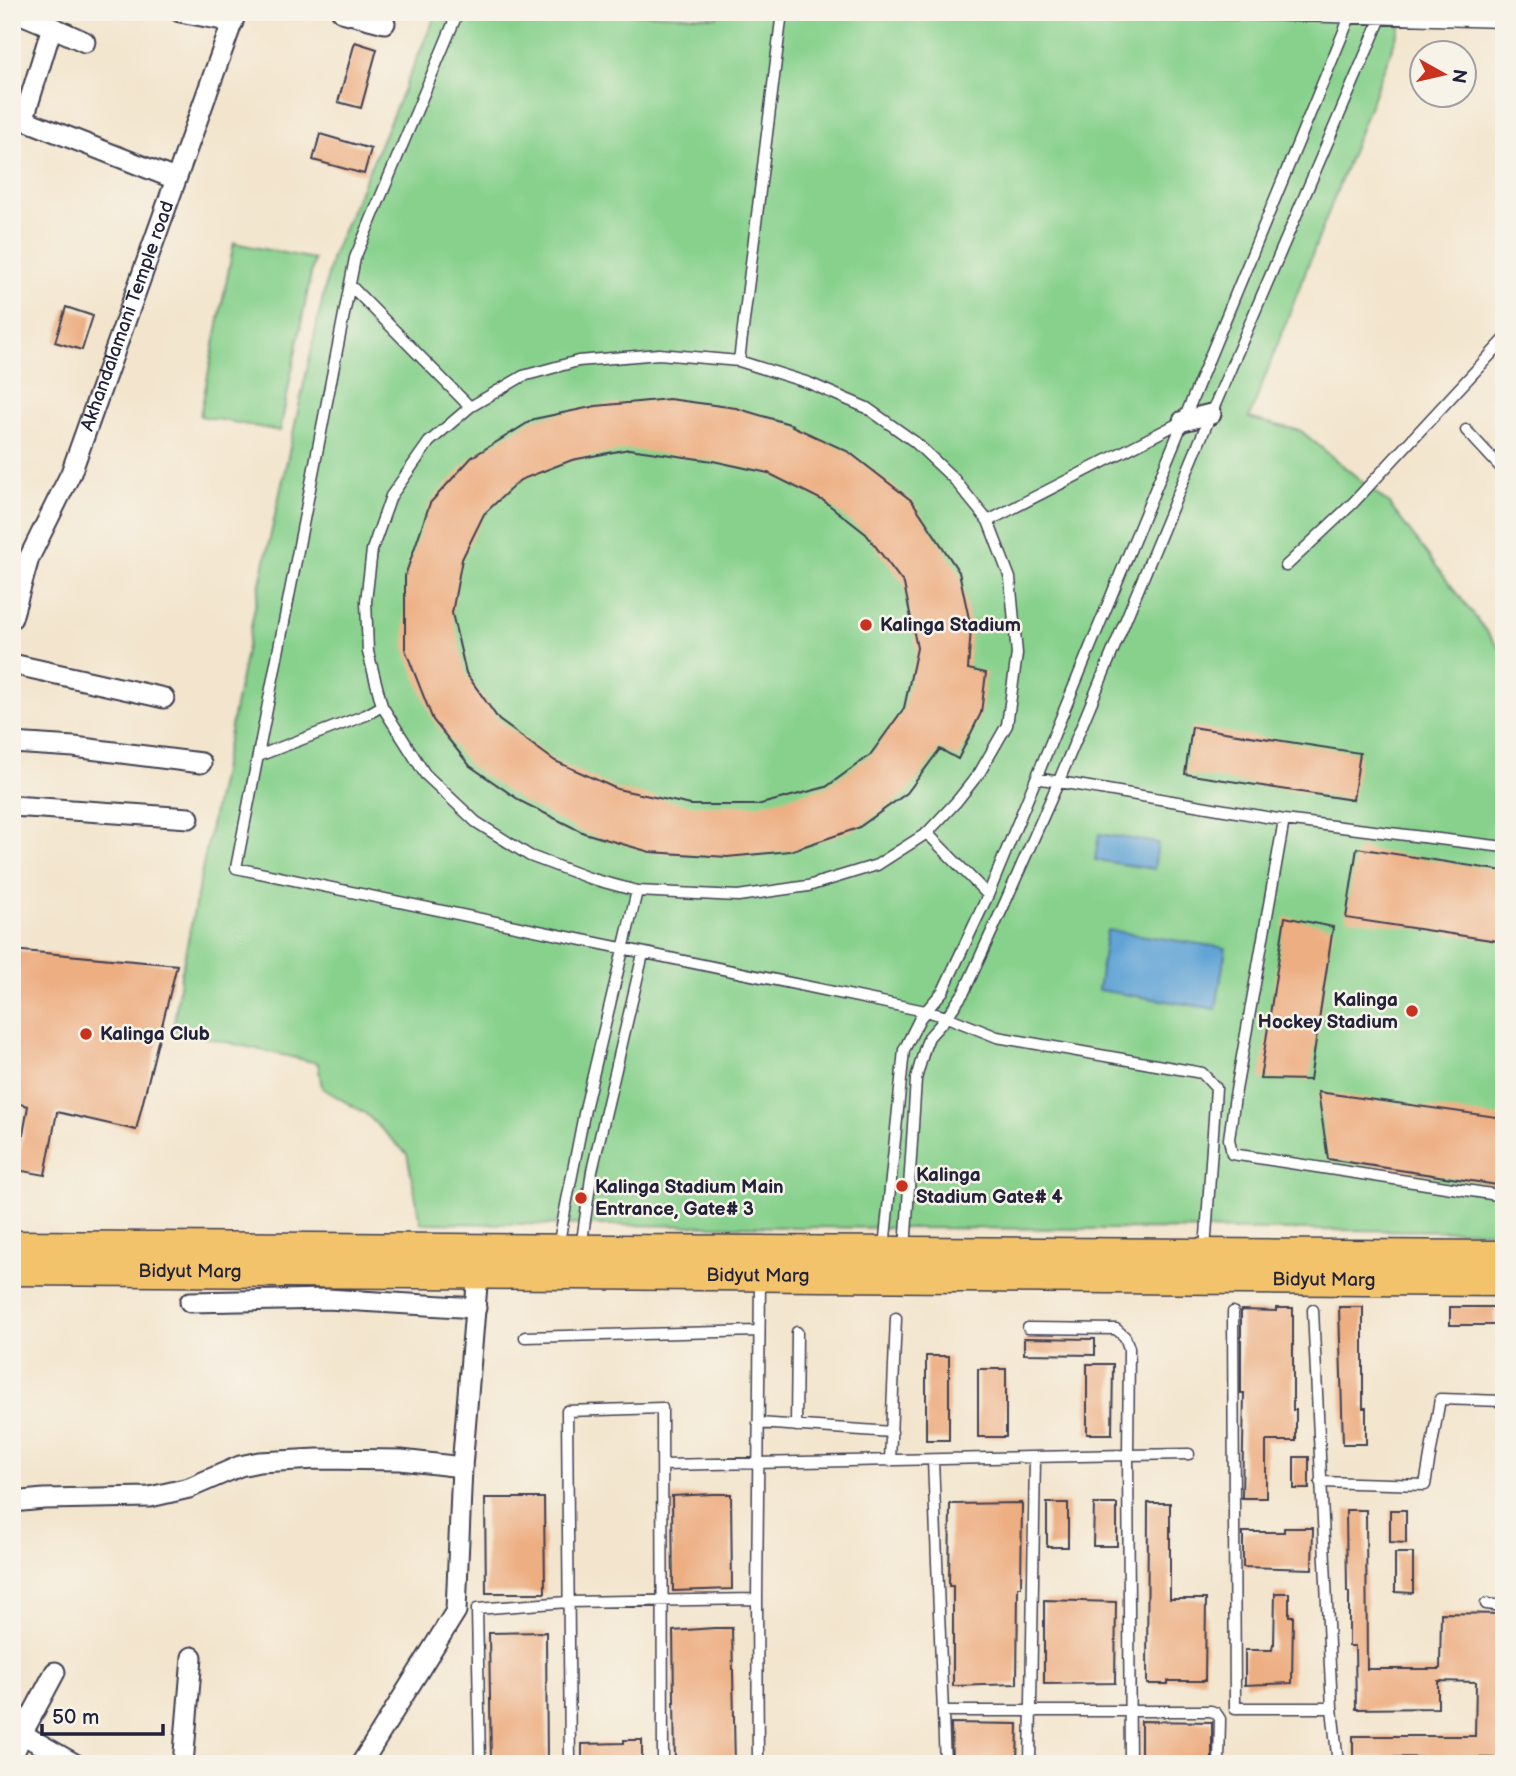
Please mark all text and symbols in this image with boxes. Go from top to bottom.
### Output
north arrow [1408,38,1478,108]
text: N [1446,67,1471,85]
street label: Akhandalamani Temple road [76,198,179,434]
place label: Kalinga Stadium [880,614,1021,637]
marker: Kalinga Stadium [858,617,874,633]
place label: Kalinga Hockey Stadium [1258,989,1398,1034]
marker: Kalinga Hockey Stadium [1404,1003,1420,1019]
place label: Kalinga Club [100,1023,210,1046]
marker: Kalinga Club [78,1026,94,1042]
place label: Kalinga Stadium Gate# 4 [916,1164,1063,1209]
place label: Kalinga Stadium Main Entrance, Gate# 3 [595,1176,784,1221]
marker: Kalinga Stadium Gate# 4 [894,1178,910,1194]
marker: Kalinga Stadium Main Entrance, Gate# 3 [573,1190,589,1206]
street label: Bidyut Marg [138,1259,242,1283]
street label: Bidyut Marg [706,1264,810,1287]
street label: Bidyut Marg [1272,1268,1376,1292]
scale bar [42,1692,163,1736]
text: 50 m [52,1705,99,1730]

